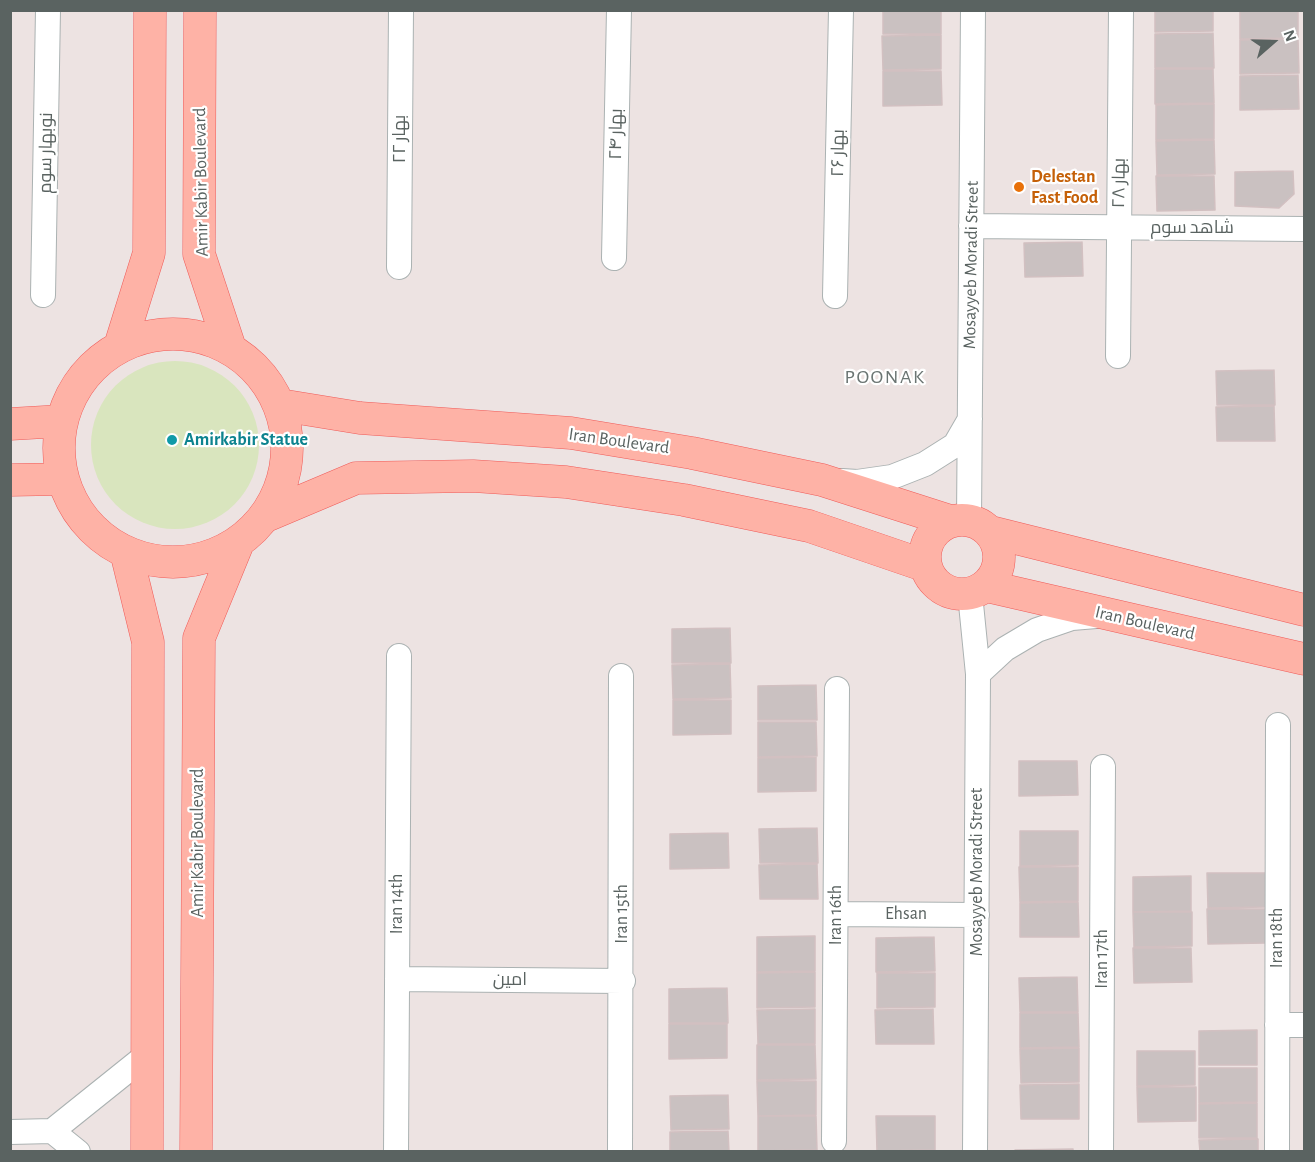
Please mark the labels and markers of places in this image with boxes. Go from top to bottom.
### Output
place label: Delestan Fast Food [1031,166,1098,208]
marker: Delestan Fast Food [1012,180,1026,194]
place label: Amirkabir Statue [184,429,308,451]
marker: Amirkabir Statue [165,433,179,447]

